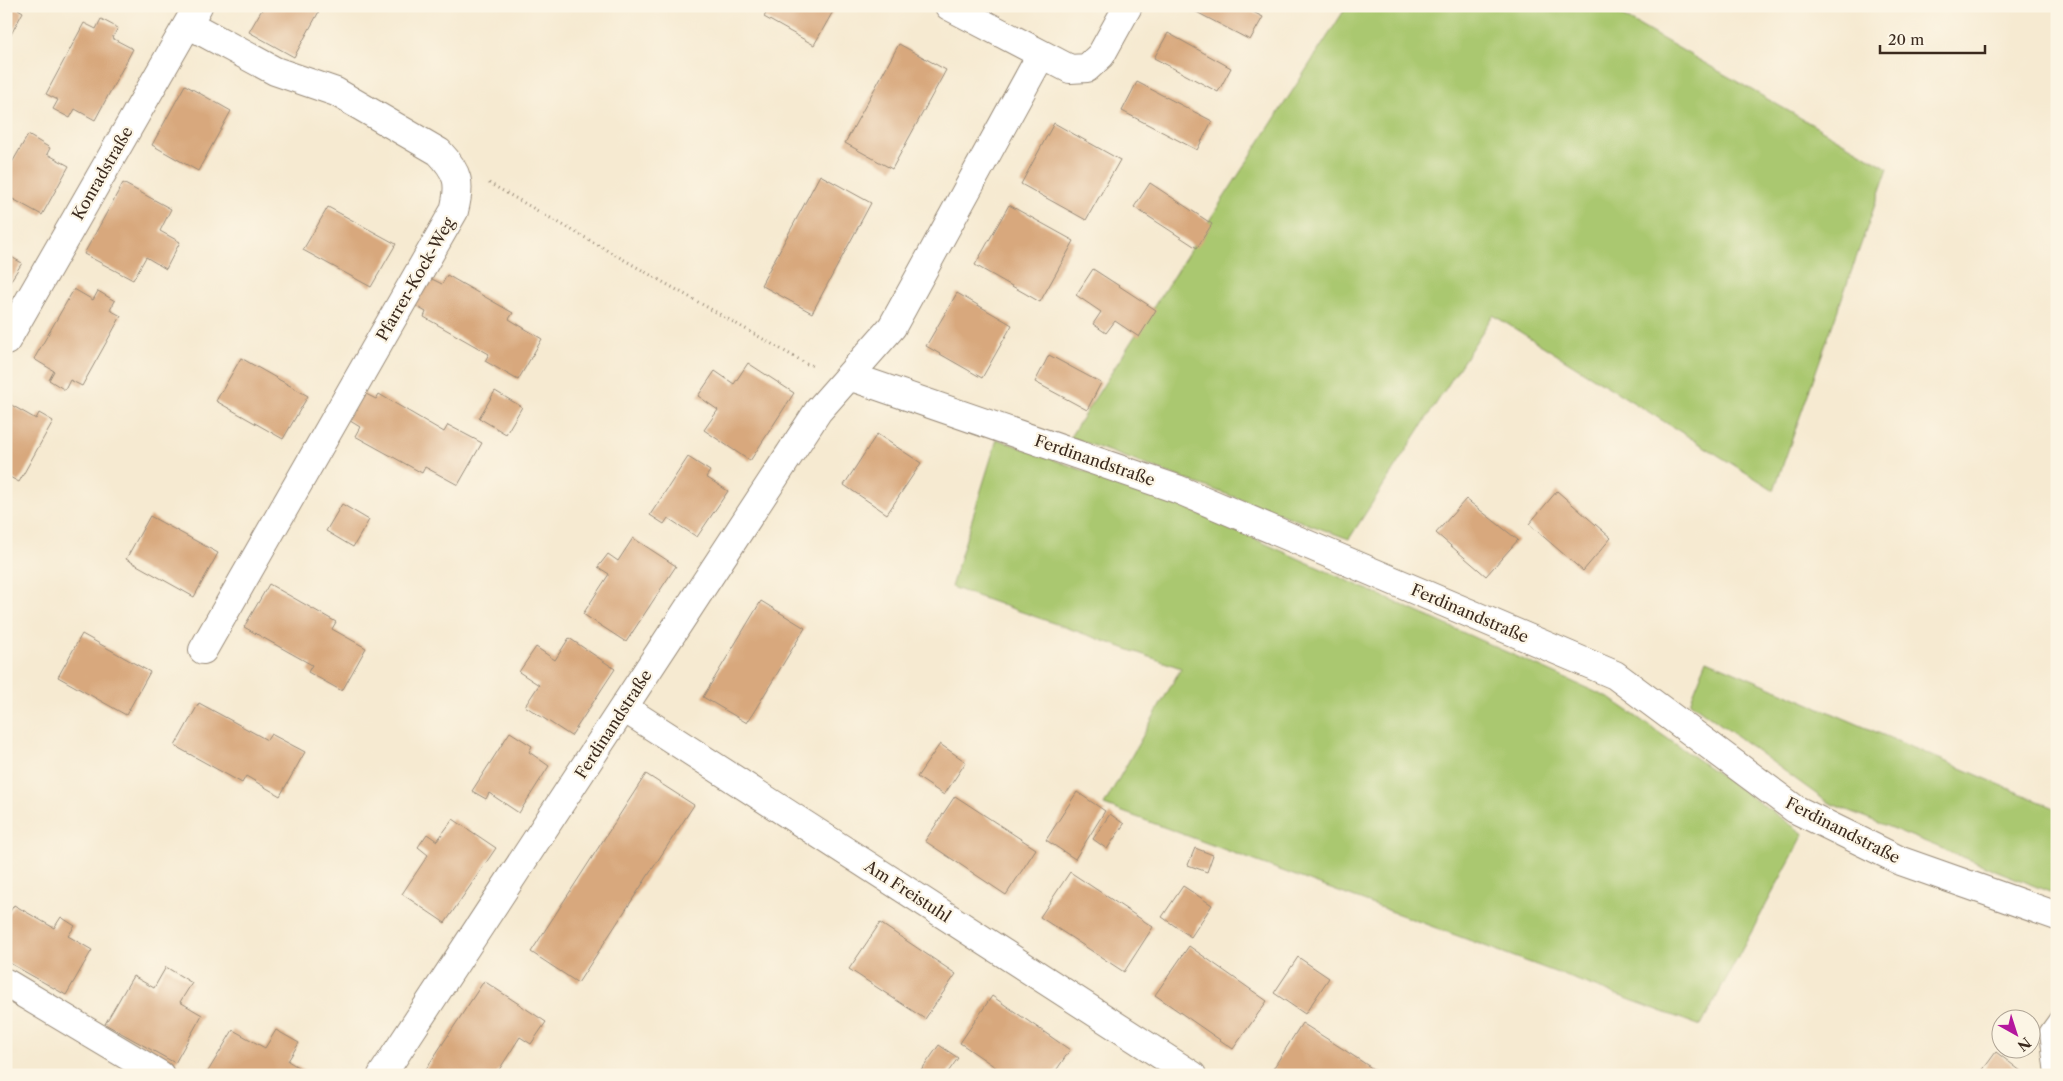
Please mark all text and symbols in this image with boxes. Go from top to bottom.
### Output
scale bar [1880,22,1986,54]
text: 20 m [1888,30,1924,49]
street label: Konradstraße [67,123,137,223]
street label: Pfarrer-Kock-Weg [372,213,459,344]
street label: Ferdinandstraße [1032,430,1158,490]
street label: Ferdinandstraße [1408,579,1532,647]
street label: Ferdinandstraße [570,666,656,782]
street label: Ferdinandstraße [1782,793,1904,867]
street label: Am Freistuhl [860,855,955,926]
north arrow [1990,1008,2040,1058]
text: N [2014,1033,2035,1055]

